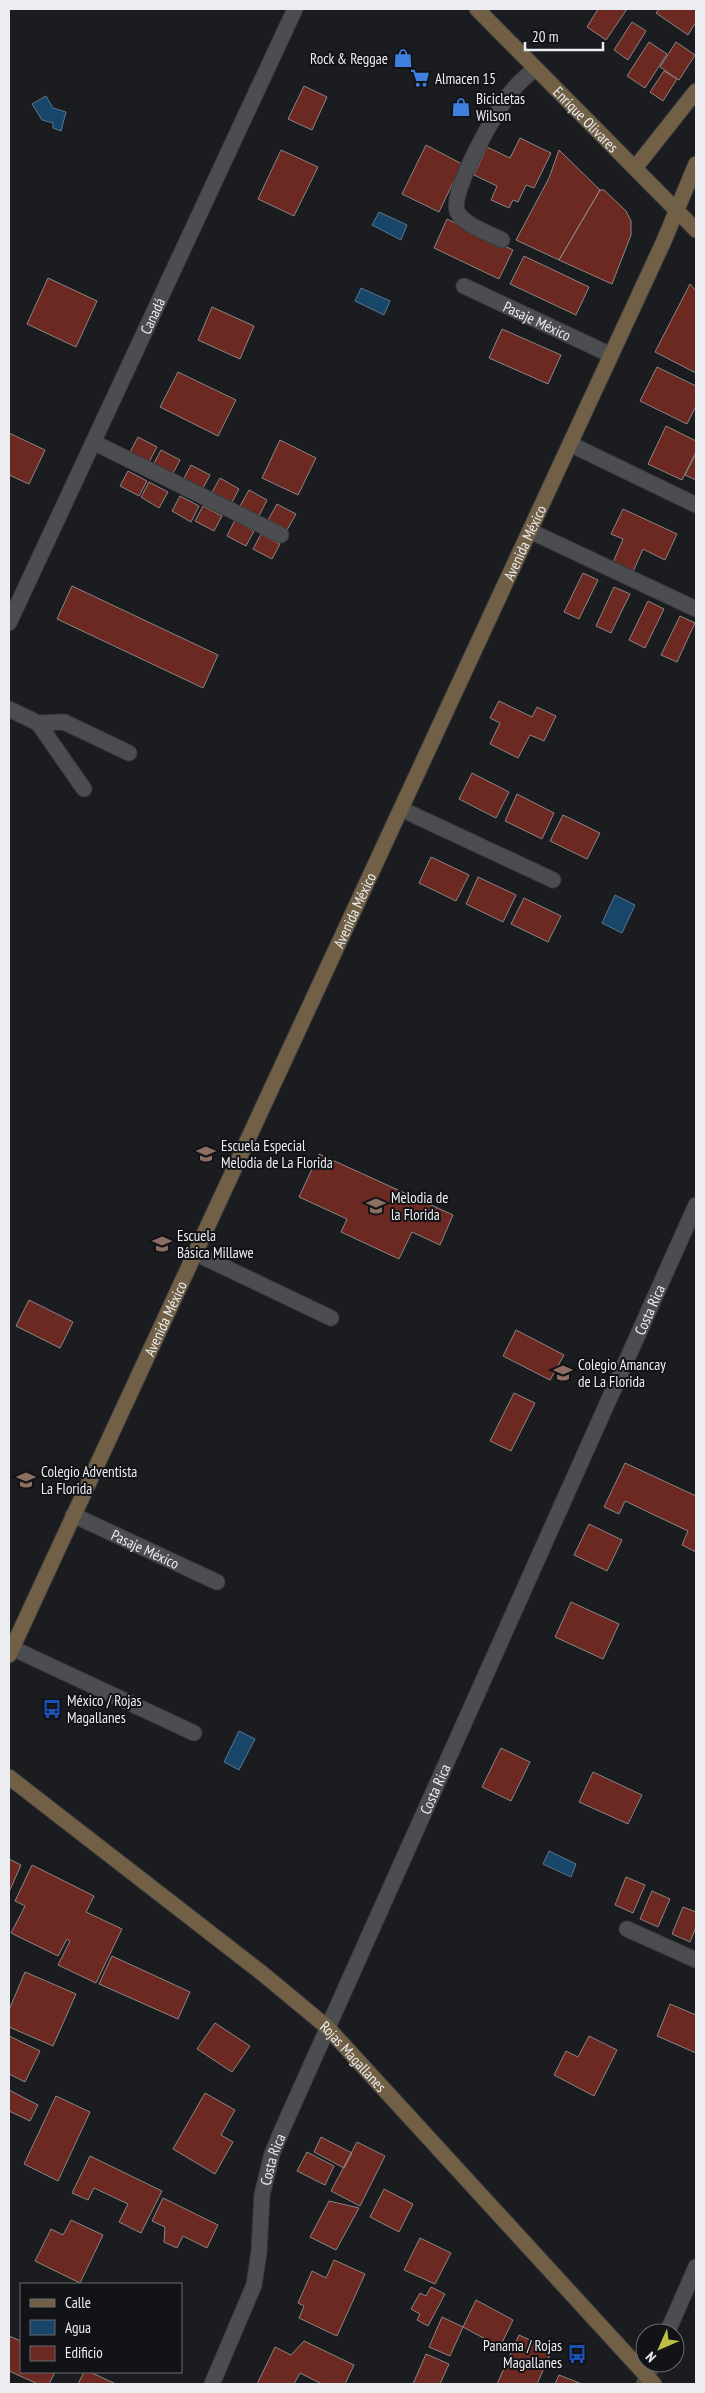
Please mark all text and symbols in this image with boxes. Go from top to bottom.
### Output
scale bar [525,20,602,52]
text: 20 m [532,27,558,46]
shop icon: Rock & Reggae [392,47,414,69]
place label: Rock & Reggae [310,49,388,68]
supermarket icon: Almacen 15 [409,67,431,89]
place label: Almacen 15 [435,69,496,88]
street label: Enrique Olivares [549,82,623,156]
place label: Bicicletas Wilson [476,89,525,125]
shop icon: Bicicletas Wilson [450,96,472,118]
street label: Canadá [136,295,169,337]
street label: Pasaje México [500,296,574,344]
street label: Avenida México [499,502,550,583]
street label: Avenida México [328,869,380,951]
place label: Escuela Especial Melodía de La Florida [221,1136,333,1172]
school or university icon: Escuela Especial Melodía de La Florida [195,1143,217,1165]
place label: Melodia de la Florida [391,1188,448,1224]
school or university icon: Melodia de la Florida [365,1195,387,1217]
place label: Escuela Básica Millawe [177,1226,254,1262]
school or university icon: Escuela Básica Millawe [151,1233,173,1255]
street label: Avenida México [139,1278,191,1359]
street label: Costa Rica [630,1281,669,1338]
place label: Colegio Amancay de La Florida [578,1355,666,1391]
school or university icon: Colegio Amancay de La Florida [552,1362,574,1384]
place label: Colegio Adventista La Florida [41,1462,137,1498]
school or university icon: Colegio Adventista La Florida [15,1469,37,1491]
street label: Pasaje México [109,1525,182,1573]
place label: México / Rojas Magallanes [67,1691,142,1727]
bus stop icon: México / Rojas Magallanes [41,1698,63,1720]
street label: Costa Rica [415,1761,454,1817]
street label: Rojas Magallanes [317,2016,391,2096]
street label: Costa Rica [255,2131,289,2187]
legend [20,2283,182,2373]
text: Calle [65,2293,91,2312]
text: Agua [65,2318,91,2337]
north arrow [635,2323,685,2373]
place label: Panama / Rojas Magallanes [483,2336,562,2372]
text: Edificio [65,2343,103,2362]
bus stop icon: Panama / Rojas Magallanes [566,2343,588,2365]
text: N [642,2348,660,2366]

